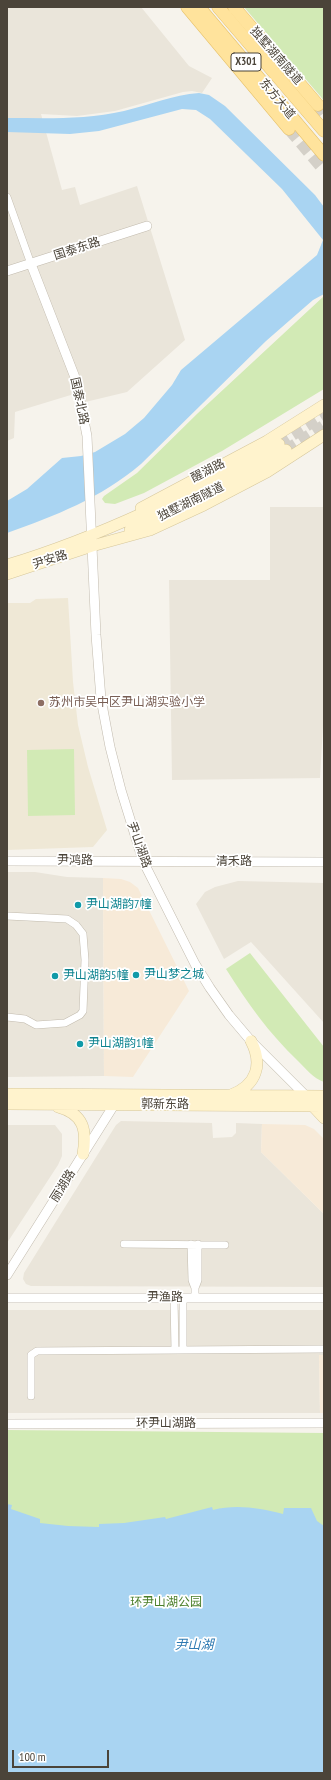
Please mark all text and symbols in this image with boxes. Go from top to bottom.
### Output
street label: 独墅湖南隧道 [247,24,305,88]
road number: X301 [231,53,261,71]
street label: 东方大道 [256,76,298,122]
street label: 国泰东路 [52,235,102,263]
street label: 国泰北路 [67,376,91,426]
street label: 醒湖路 [189,456,227,486]
street label: 独墅湖南隧道 [155,480,227,524]
street label: 尹安路 [31,548,69,572]
place label: 苏州市吴中区尹山湖实验小学 [49,696,205,710]
marker: 苏州市吴中区尹山湖实验小学 [36,698,46,708]
street label: 尹山湖路 [124,820,154,870]
street label: 尹鸿路 [57,854,93,868]
street label: 清禾路 [216,855,252,869]
place label: 尹山湖韵7幢 [86,898,151,912]
marker: 尹山湖韵7幢 [73,900,83,910]
place label: 尹山梦之城 [144,968,204,982]
place label: 尹山湖韵5幢 [63,969,128,983]
marker: 尹山梦之城 [131,970,141,980]
marker: 尹山湖韵5幢 [50,971,60,981]
place label: 尹山湖韵1幢 [88,1037,153,1051]
marker: 尹山湖韵1幢 [75,1039,85,1049]
street label: 郭新东路 [141,1098,189,1112]
street label: 丽湖路 [47,1167,79,1205]
street label: 尹渔路 [147,1291,183,1305]
street label: 环尹山湖路 [136,1417,196,1431]
park label: 环尹山湖公园 [130,1596,202,1610]
water label: 尹山湖 [175,1637,213,1653]
scale bar [14,1742,111,1768]
text: 100 m [19,1749,46,1764]

